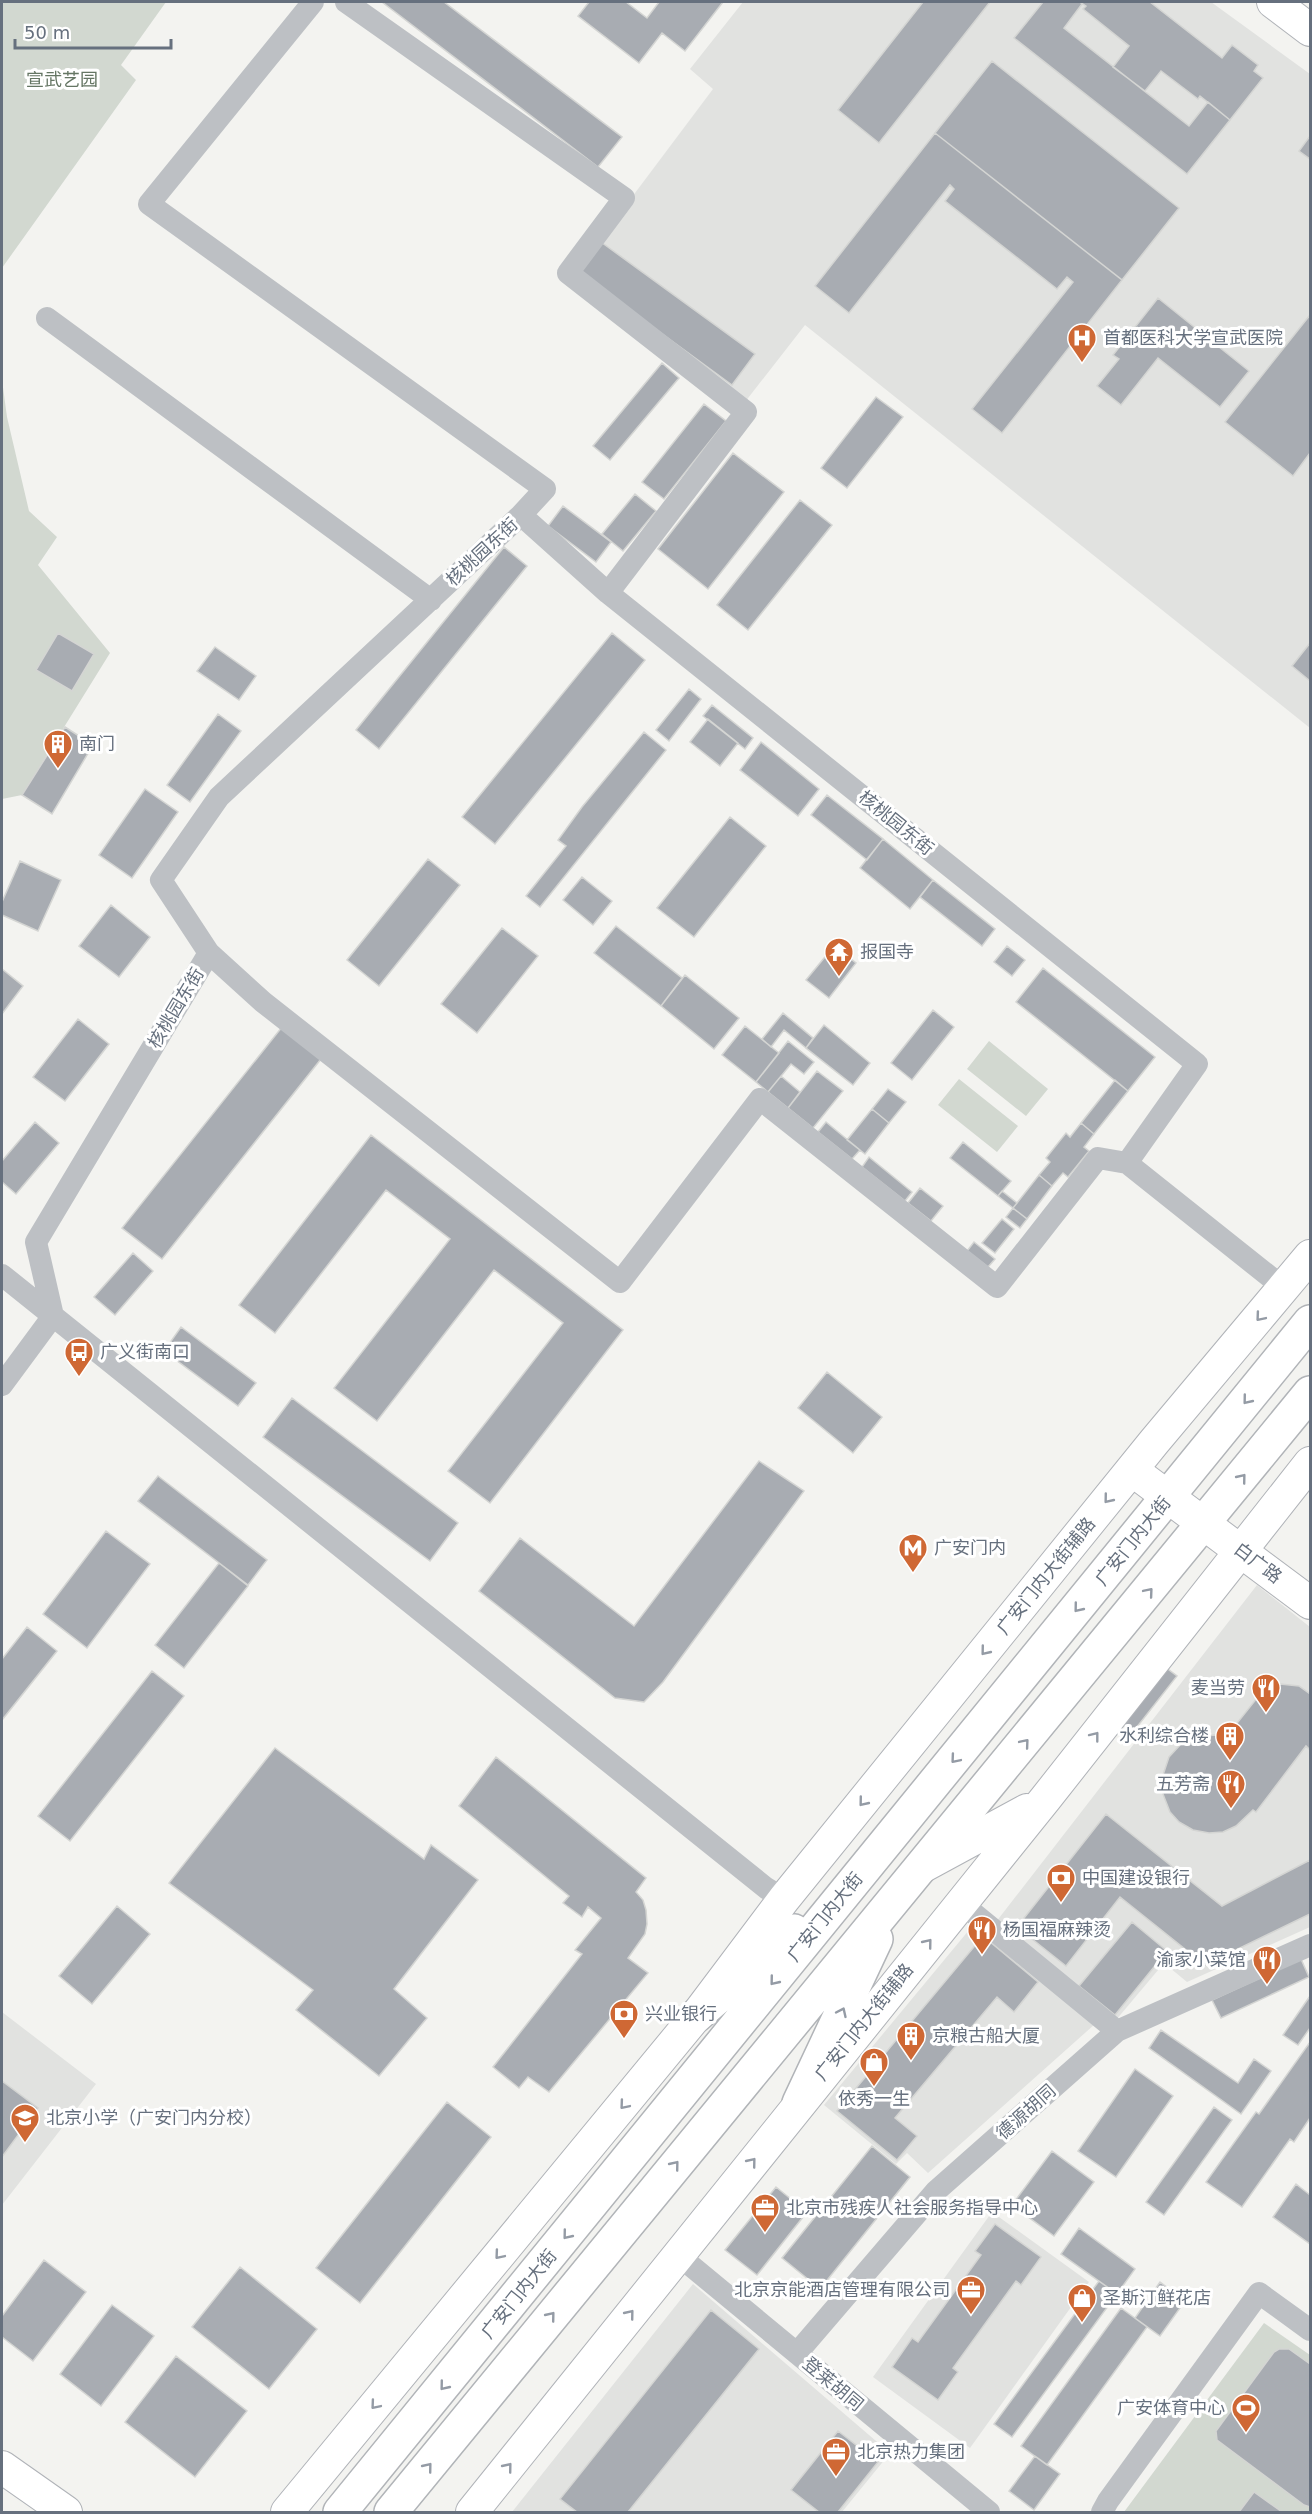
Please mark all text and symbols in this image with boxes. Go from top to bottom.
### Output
scale bar [15,12,171,50]
text: 50 m [24,22,70,43]
park label: 宣武艺园 [26,69,98,90]
hospital icon: 首都医科大学宣武医院 [1066,322,1098,364]
place label: 首都医科大学宣武医院 [1103,327,1283,348]
street label: 核桃园东街 [442,513,522,590]
building icon: 南门 [42,728,74,770]
place label: 南门 [79,733,115,754]
street label: 核桃园东街 [855,786,938,859]
temple icon: 报国寺 [823,936,855,978]
place label: 报国寺 [860,941,914,962]
street label: 核桃园东街 [143,964,208,1052]
one-way arrow [1256,1310,1267,1321]
bus stop icon: 广义街南口 [63,1336,95,1378]
place label: 广义街南口 [100,1341,190,1362]
one-way arrow [1244,1393,1255,1404]
one-way arrow [1234,1474,1245,1485]
street label: 广安门内大街 [1090,1492,1175,1589]
one-way arrow [1105,1493,1116,1504]
street label: 广安门内大街辅路 [992,1513,1099,1638]
metro station icon: 广安门内 [897,1532,929,1574]
place label: 广安门内 [934,1537,1006,1558]
street label: 白广路 [1230,1538,1286,1587]
one-way arrow [1141,1588,1152,1599]
one-way arrow [1075,1601,1086,1612]
one-way arrow [982,1644,993,1655]
restaurant icon: 麦当劳 [1250,1672,1282,1714]
place label: 麦当劳 [1191,1677,1245,1698]
building icon: 水利综合楼 [1214,1720,1246,1762]
place label: 水利综合楼 [1119,1725,1209,1746]
one-way arrow [1087,1731,1098,1742]
one-way arrow [1017,1739,1028,1750]
one-way arrow [952,1752,963,1763]
restaurant icon: 五芳斋 [1215,1768,1247,1810]
place label: 五芳斋 [1156,1773,1210,1794]
one-way arrow [859,1796,870,1807]
bank icon: 中国建设银行 [1045,1862,1077,1904]
place label: 中国建设银行 [1082,1867,1190,1888]
street label: 广安门内大街 [782,1868,867,1965]
restaurant icon: 杨国福麻辣烫 [966,1914,998,1956]
place label: 杨国福麻辣烫 [1003,1919,1111,1940]
one-way arrow [921,1939,932,1950]
restaurant icon: 渝家小菜馆 [1251,1944,1283,1986]
place label: 渝家小菜馆 [1156,1949,1246,1970]
street label: 广安门内大街辅路 [810,1959,917,2084]
one-way arrow [770,1974,781,1985]
bank icon: 兴业银行 [608,1998,640,2040]
place label: 兴业银行 [645,2003,717,2024]
one-way arrow [834,2008,846,2019]
building icon: 京粮古船大厦 [895,2020,927,2062]
place label: 京粮古船大厦 [932,2025,1040,2046]
shop icon: 依秀一生 [858,2046,890,2088]
street label: 德源胡同 [992,2080,1059,2144]
place label: 依秀一生 [838,2088,910,2109]
one-way arrow [620,2098,631,2109]
school or university icon: 北京小学（广安门内分校） [9,2102,41,2144]
place label: 北京小学（广安门内分校） [46,2107,262,2128]
one-way arrow [744,2158,755,2169]
one-way arrow [668,2161,679,2172]
office icon: 北京市残疾人社会服务指导中心 [749,2192,781,2234]
place label: 北京市残疾人社会服务指导中心 [786,2197,1038,2218]
one-way arrow [564,2229,575,2240]
street label: 广安门内大街 [476,2245,561,2342]
one-way arrow [496,2248,507,2259]
office icon: 北京京能酒店管理有限公司 [955,2274,987,2316]
place label: 北京京能酒店管理有限公司 [734,2279,950,2300]
shop icon: 圣斯汀鲜花店 [1066,2282,1098,2324]
place label: 圣斯汀鲜花店 [1103,2287,1211,2308]
one-way arrow [623,2310,634,2321]
one-way arrow [544,2312,555,2323]
street label: 登莱胡同 [799,2352,868,2415]
one-way arrow [440,2379,451,2390]
sports icon: 广安体育中心 [1230,2392,1262,2434]
place label: 广安体育中心 [1117,2397,1225,2418]
one-way arrow [372,2399,383,2410]
office icon: 北京热力集团 [820,2436,852,2478]
place label: 北京热力集团 [857,2441,965,2462]
one-way arrow [421,2463,432,2474]
one-way arrow [501,2463,512,2474]

